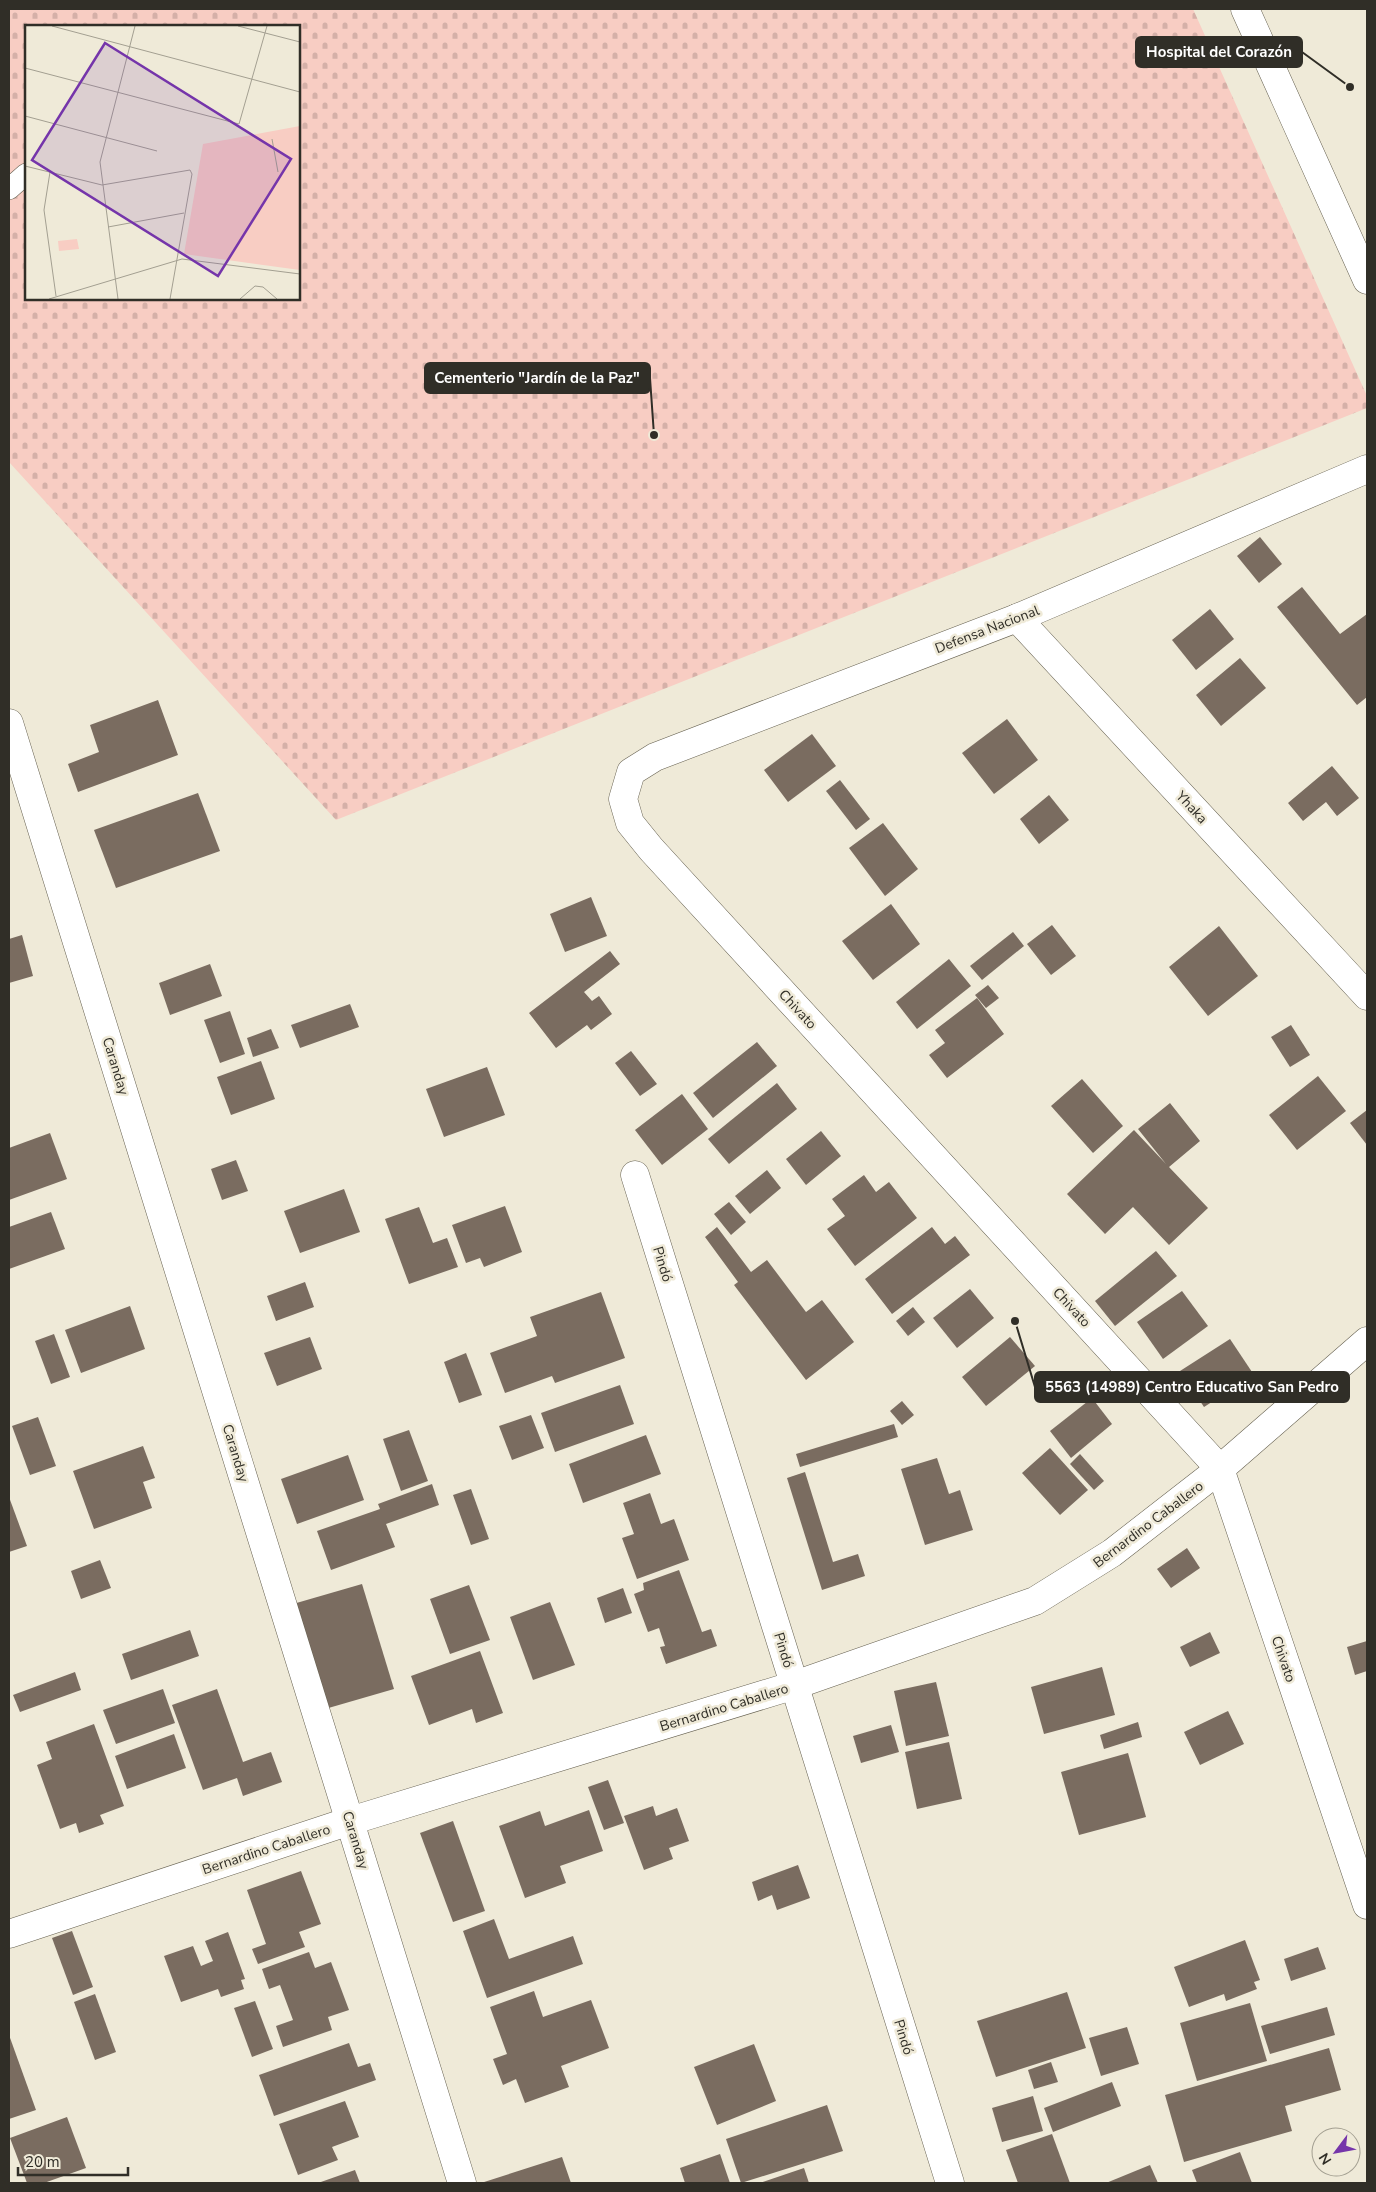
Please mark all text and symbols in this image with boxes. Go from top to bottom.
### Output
inset map [25,25,300,300]
callout: Hospital del Corazón [1136,37,1302,67]
text: Hospital del Corazón [1146,42,1292,62]
callout: Cementerio "Jardín de la Paz" [425,363,650,393]
text: Cementerio "Jardín de la Paz" [434,368,640,388]
street label: Defensa Nacional [932,601,1043,658]
street label: Yhaka [1171,786,1212,828]
street label: Chivato [774,985,821,1033]
street label: Caranday [98,1035,134,1098]
street label: Pindó [648,1244,677,1284]
street label: Chivato [1048,1283,1095,1331]
callout: 5563 (14989) Centro Educativo San Pedro [1035,1372,1349,1402]
text: 5563 (14989) Centro Educativo San Pedro [1045,1377,1339,1397]
street label: Caranday [218,1422,254,1485]
street label: Bernardino Caballero [1089,1477,1208,1572]
street label: Pindó [769,1630,798,1670]
street label: Chivato [1267,1634,1300,1685]
street label: Bernardino Caballero [658,1679,791,1736]
street label: Caranday [338,1809,374,1872]
street label: Bernardino Caballero [200,1820,333,1879]
street label: Pindó [889,2017,918,2057]
north arrow [1311,2127,1361,2177]
scale bar [18,2144,128,2176]
text: N [1315,2149,1336,2168]
text: 20 m [25,2152,60,2172]

